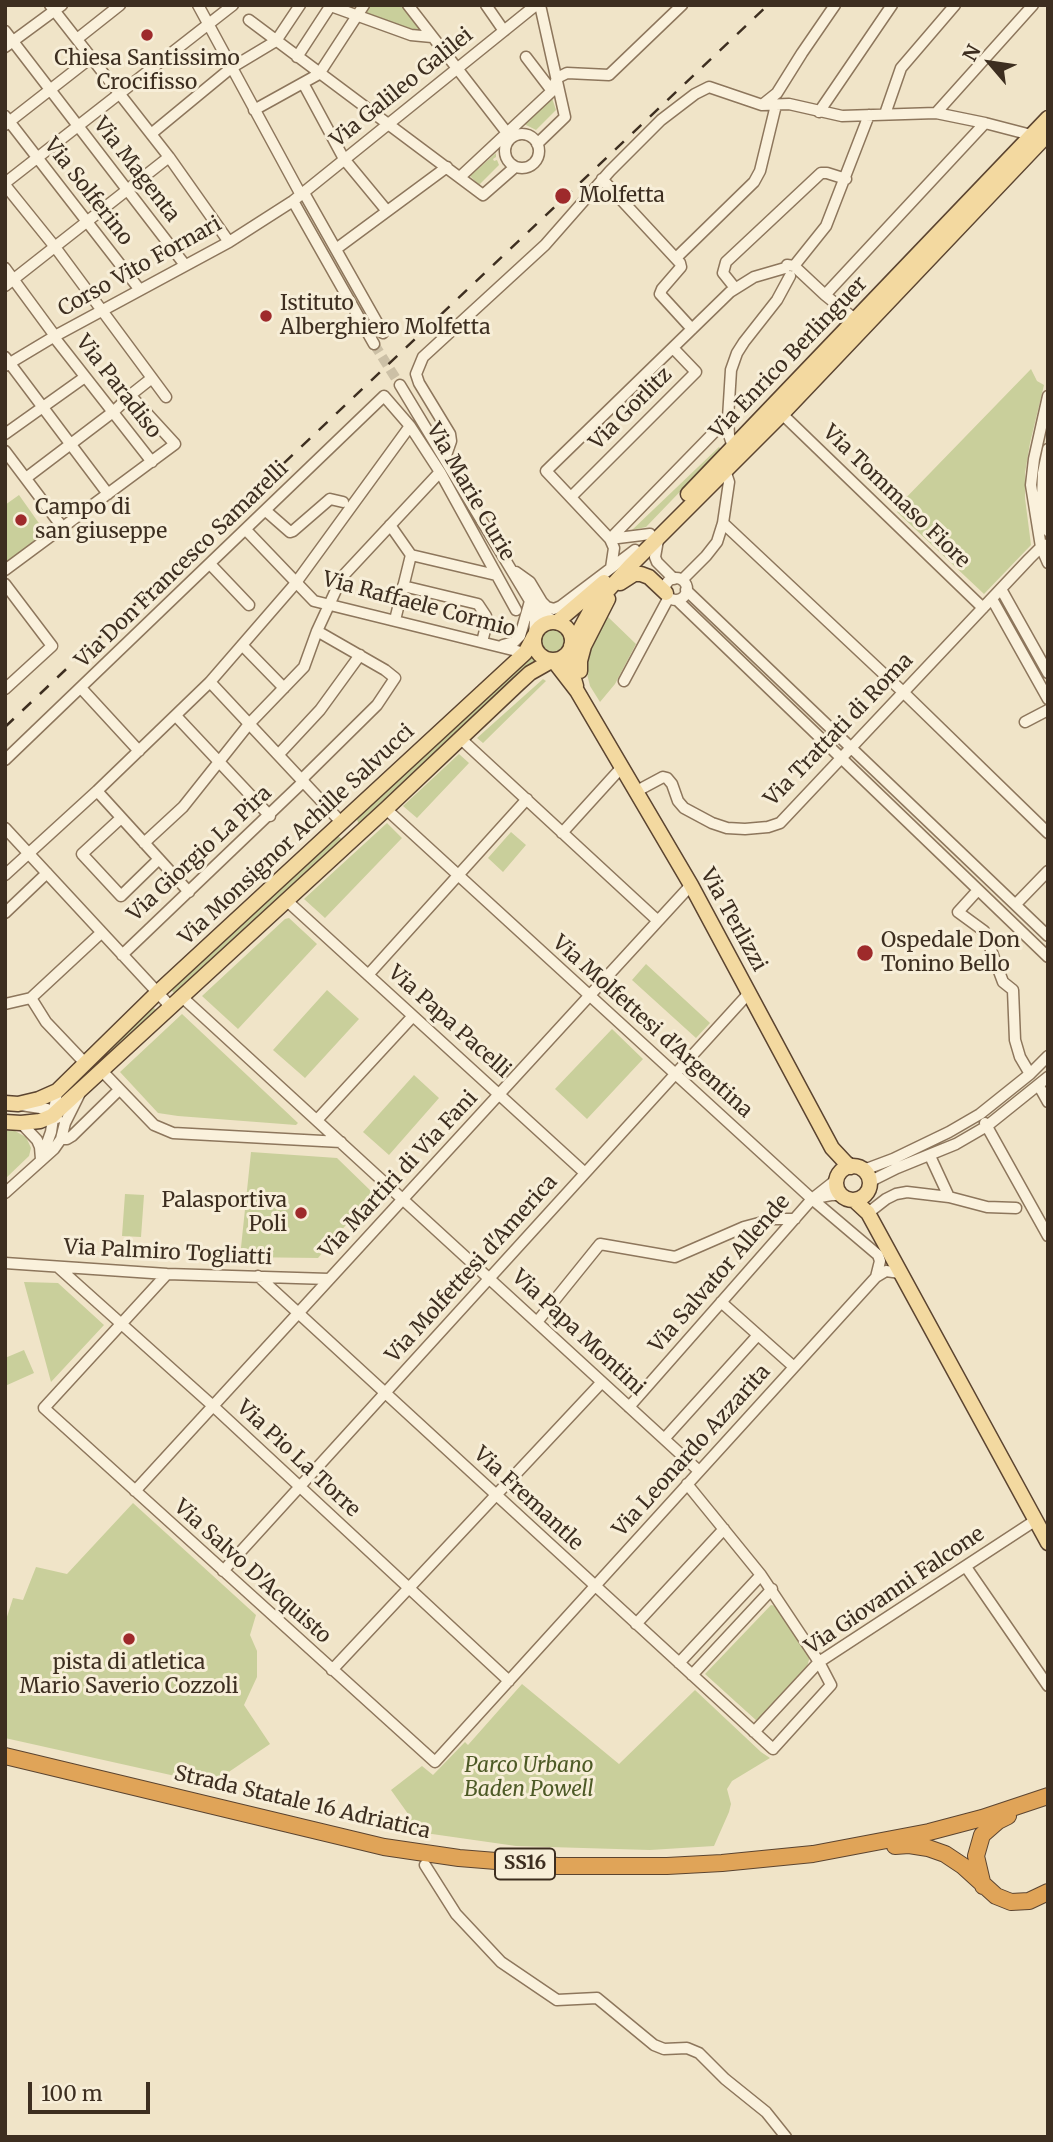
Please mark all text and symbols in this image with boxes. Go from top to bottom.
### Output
street label: Via Galileo Galilei [326,23,478,153]
marker: Chiesa Santissimo Crocifisso [139,27,155,43]
north arrow [955,28,1025,98]
text: N [957,40,986,65]
place label: Chiesa Santissimo Crocifisso [54,46,240,96]
street label: Via Magenta [87,113,185,227]
street label: Via Solferino [38,133,138,251]
place label: Molfetta [579,183,665,209]
marker: Molfetta [553,186,573,206]
street label: Corso Vito Fornari [54,212,226,322]
street label: Via Enrico Berlinguer [705,272,873,444]
place label: Istituto Alberghiero Molfetta [280,291,490,341]
marker: Istituto Alberghiero Molfetta [258,308,274,324]
street label: Via Paradiso [70,330,166,444]
street label: Via Gorlitz [585,363,677,455]
street label: Via Marie Curie [420,419,520,565]
street label: Via Tommaso Fiore [817,420,975,574]
street label: Via Don Francesco Samarelli [70,457,294,673]
place label: Campo di san giuseppe [35,495,167,545]
marker: Campo di san giuseppe [13,512,29,528]
street label: Via Raffaele Cormio [320,567,518,643]
street label: Via Trattati di Roma [759,648,919,812]
street label: Via Monsignor Achille Salvucci [174,719,420,951]
street label: Via Giorgio La Pira [123,781,277,927]
street label: Via Terlizzi [694,864,772,976]
place label: Ospedale Don Tonino Bello [881,928,1020,978]
street label: Via Molfettesi d'Argentina [547,930,757,1124]
marker: Ospedale Don Tonino Bello [855,943,875,963]
street label: Via Papa Pacelli [383,960,515,1084]
street label: Via Martiri di Via Fani [315,1086,483,1264]
street label: Via Molfettesi d'America [381,1170,563,1368]
place label: Palasportiva Poli [161,1188,287,1238]
street label: Via Salvator Allende [644,1190,796,1358]
marker: Palasportiva Poli [293,1205,309,1221]
street label: Via Palmiro Togliatti [63,1235,273,1271]
street label: Via Papa Montini [506,1265,650,1401]
street label: Via Leonardo Azzarita [608,1360,776,1542]
street label: Via Pio La Torre [231,1395,365,1523]
street label: Via Fremantle [468,1442,588,1556]
street label: Via Salvo D'Acquisto [168,1495,336,1649]
street label: Via Giovanni Falcone [801,1522,989,1660]
marker: pista di atletica Mario Saverio Cozzoli [121,1631,137,1647]
place label: pista di atletica Mario Saverio Cozzoli [19,1650,239,1700]
park label: Parco Urbano Baden Powell [464,1753,594,1803]
street label: Strada Statale 16 Adriatica [171,1761,433,1845]
road number: SS16 [495,1848,555,1880]
scale bar [32,2068,154,2112]
text: 100 m [41,2080,103,2107]

